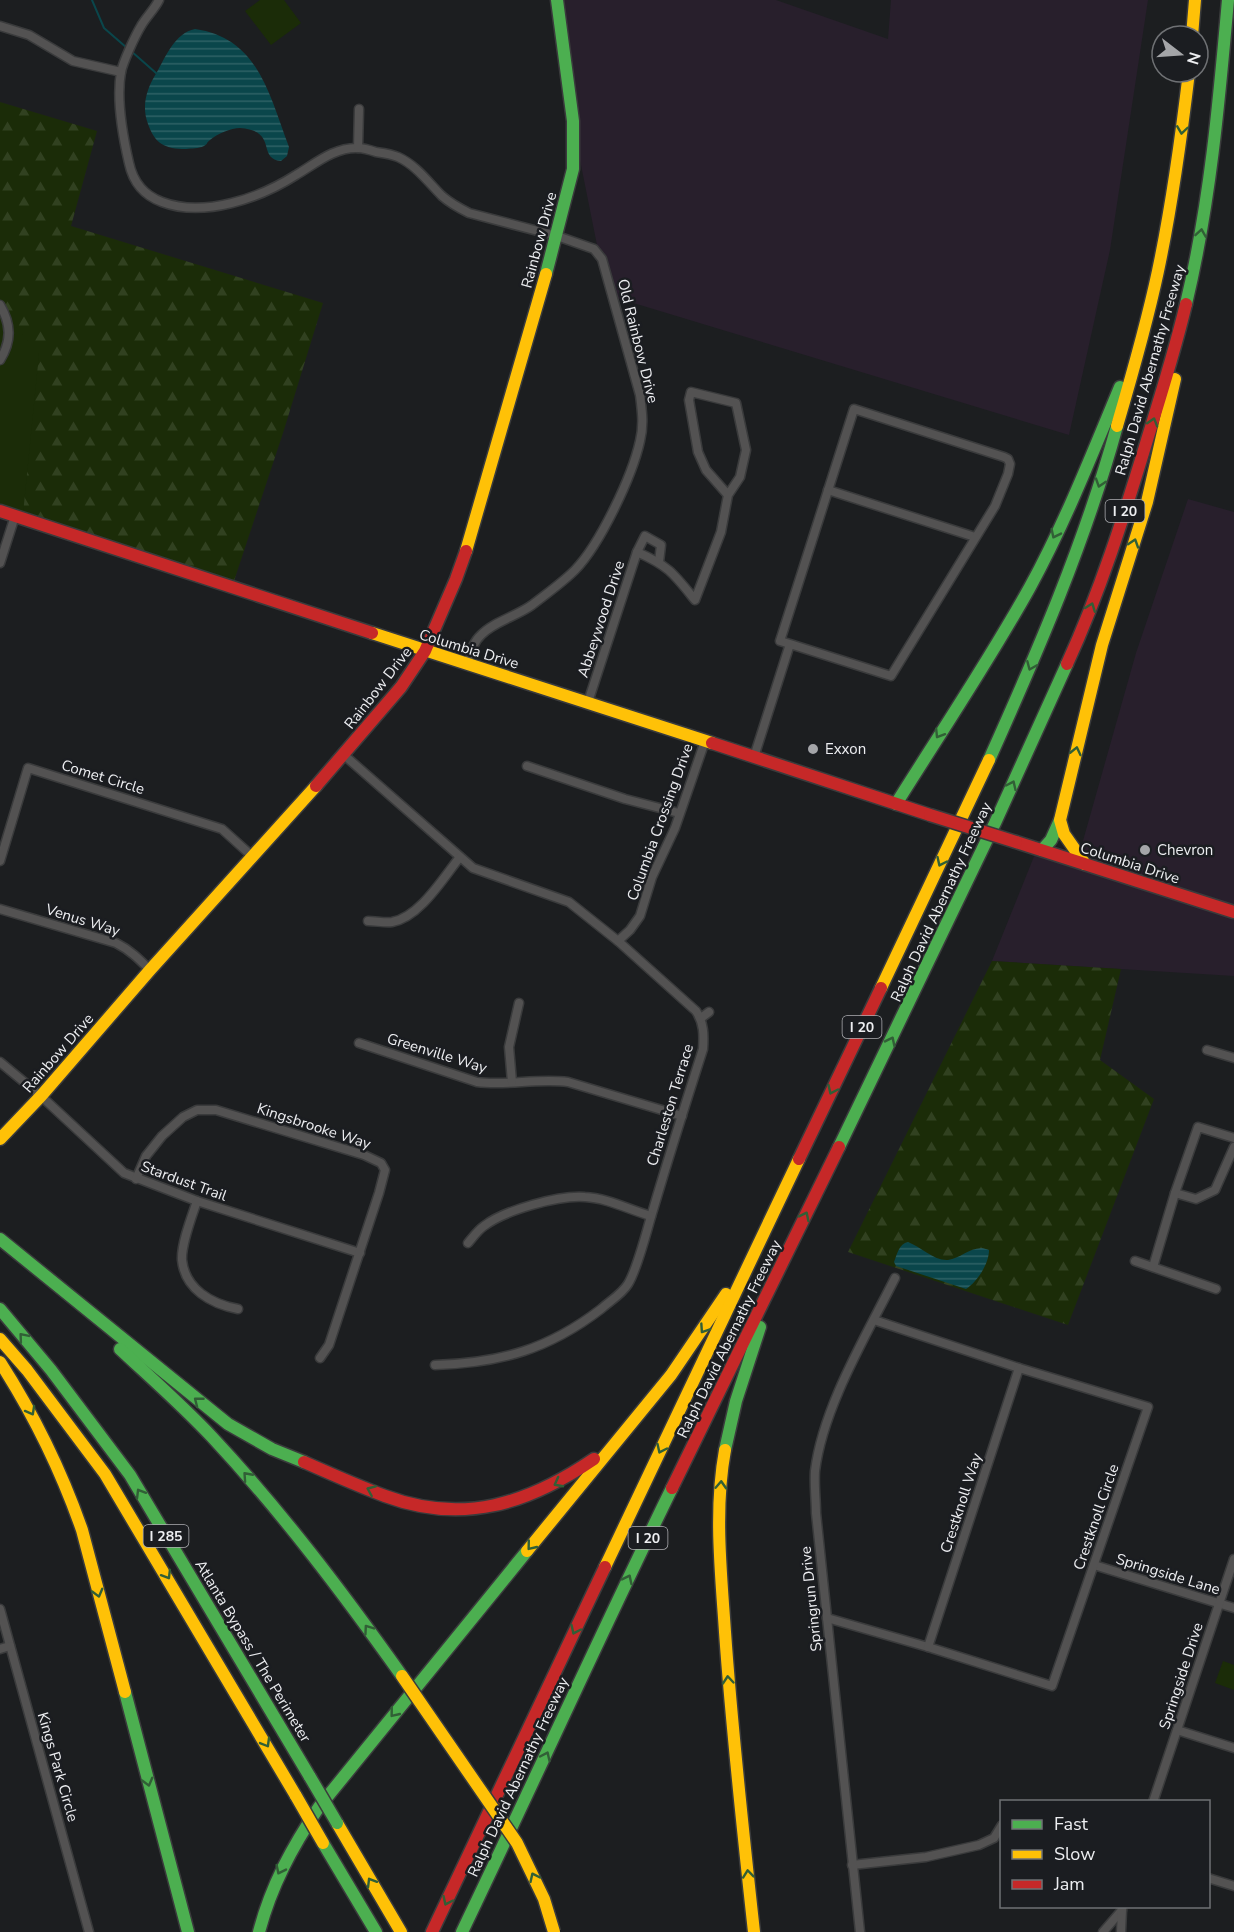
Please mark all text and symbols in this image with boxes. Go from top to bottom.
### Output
north arrow [1150,24,1210,84]
text: N [1181,49,1206,67]
one-way arrow [1177,125,1189,135]
street label: Rainbow Drive [517,190,561,290]
one-way arrow [1194,229,1206,238]
street label: Ralph David Abernathy Freeway [1110,262,1190,478]
street label: Old Rainbow Drive [613,277,663,405]
one-way arrow [1146,417,1158,428]
one-way arrow [1095,477,1107,488]
road number: I 20 [1106,500,1144,522]
one-way arrow [1051,528,1063,539]
one-way arrow [1127,538,1139,549]
street label: Abbeywood Drive [573,558,629,680]
one-way arrow [1084,602,1097,613]
street label: Columbia Drive [417,624,521,674]
street label: Rainbow Drive [340,643,416,733]
one-way arrow [1026,659,1038,670]
one-way arrow [935,728,947,738]
place label: Exxon [825,739,866,759]
street label: Columbia Crossing Drive [622,741,698,903]
marker: Exxon [806,742,820,756]
one-way arrow [1069,747,1082,757]
street label: Comet Circle [59,755,147,799]
one-way arrow [1005,781,1017,792]
street label: Ralph David Abernathy Freeway [886,799,996,1005]
street label: Columbia Drive [1078,838,1182,888]
place label: Chevron [1157,840,1213,860]
marker: Chevron [1138,843,1152,857]
one-way arrow [936,855,948,866]
street label: Venus Way [42,899,123,941]
street label: Rainbow Drive [18,1009,98,1097]
road number: I 20 [842,1016,882,1038]
street label: Greenville Way [385,1028,490,1078]
one-way arrow [884,1037,895,1048]
street label: Charleston Terrace [642,1042,698,1168]
one-way arrow [827,1084,839,1095]
street label: Kingsbrooke Way [255,1098,374,1154]
street label: Stardust Trail [138,1156,230,1206]
one-way arrow [798,1212,810,1223]
street label: Ralph David Abernathy Freeway [672,1236,786,1442]
one-way arrow [700,1322,711,1333]
one-way arrow [19,1333,30,1344]
one-way arrow [194,1398,205,1409]
one-way arrow [24,1405,35,1416]
one-way arrow [657,1442,669,1453]
street label: Crestknoll Way [935,1450,987,1556]
street label: Crestknoll Circle [1068,1461,1124,1573]
one-way arrow [243,1472,254,1483]
one-way arrow [554,1476,564,1487]
one-way arrow [715,1481,728,1490]
one-way arrow [366,1485,377,1497]
one-way arrow [136,1489,147,1499]
road number: I 285 [144,1525,188,1547]
road number: I 20 [628,1527,668,1549]
one-way arrow [527,1539,538,1550]
street label: Springrun Drive [796,1545,826,1653]
street label: Springside Lane [1113,1549,1223,1599]
street label: Atlanta Bypass / The Perimeter [190,1556,316,1747]
one-way arrow [159,1569,171,1579]
one-way arrow [620,1575,632,1586]
one-way arrow [91,1588,104,1598]
street label: Springside Drive [1154,1620,1208,1732]
one-way arrow [364,1624,375,1635]
one-way arrow [571,1624,583,1635]
street label: Ralph David Abernathy Freeway [463,1674,573,1880]
one-way arrow [722,1675,735,1684]
one-way arrow [391,1706,402,1717]
street label: Kings Park Circle [33,1710,83,1824]
one-way arrow [258,1737,270,1747]
one-way arrow [538,1751,550,1762]
one-way arrow [141,1777,154,1787]
legend [1000,1800,1210,1908]
text: Fast [1054,1812,1089,1836]
text: Slow [1054,1842,1095,1866]
one-way arrow [276,1864,287,1875]
one-way arrow [742,1869,755,1878]
text: Jam [1053,1872,1085,1896]
one-way arrow [530,1873,542,1884]
one-way arrow [367,1878,379,1888]
one-way arrow [442,1895,454,1906]

